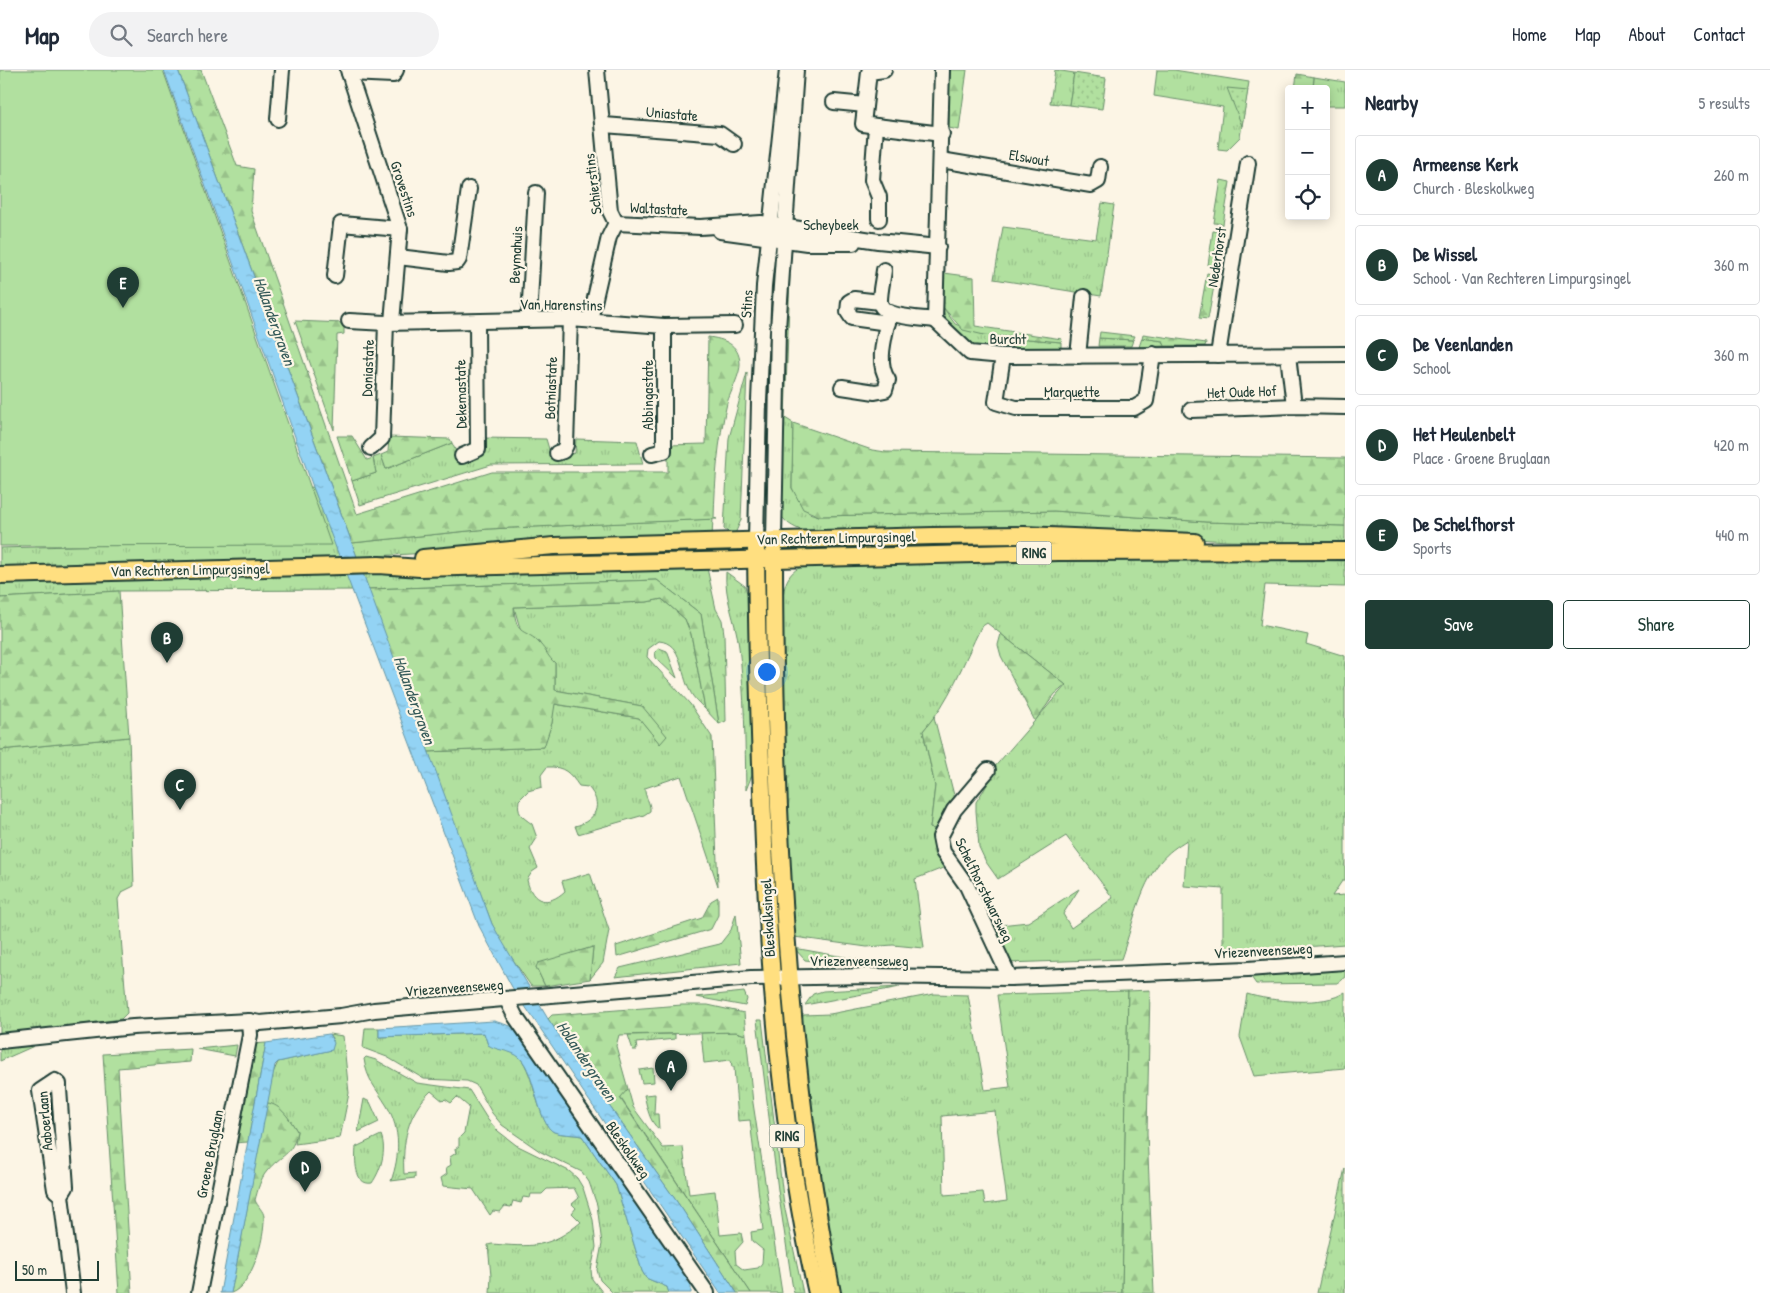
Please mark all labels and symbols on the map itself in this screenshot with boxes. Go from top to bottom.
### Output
street label: Uniastate [645,101,699,126]
street label: Elswout [1007,144,1052,172]
street label: Schierstins [578,152,607,216]
street label: Grovestins [386,158,423,220]
street label: Waltastate [629,196,689,221]
street label: Scheybeek [803,214,859,235]
street label: Nederhorst [1201,225,1232,288]
street label: Beymahuis [504,226,528,284]
pin: E [107,267,139,308]
water label: Hollandergraven [249,274,302,370]
street label: Stins [735,289,758,318]
street label: Van Harenstins [519,293,603,316]
street label: Burcht [989,328,1027,349]
street label: Doniastate [356,339,379,397]
street label: Botniastate [539,356,562,420]
street label: Dekemastate [449,359,472,429]
street label: Abbingastate [637,360,658,430]
street label: Het Oude Hof [1207,380,1278,403]
street label: Marquette [1044,381,1100,402]
street label: Van Rechteren Limpurgsingel [756,526,916,549]
road number: RING [1016,542,1052,564]
street label: Van Rechteren Limpurgsingel [110,558,270,581]
pin: B [151,622,183,663]
water label: Hollandergraven [389,653,442,749]
your location [754,659,780,685]
pin: C [164,769,196,810]
street label: Schelfhorstdwarsweg [950,834,1019,946]
street label: Bleskolksingel [755,878,780,958]
street label: Vriezenveenseweg [1213,937,1313,964]
street label: Vriezenveenseweg [810,950,909,971]
street label: Vriezenveenseweg [404,974,504,1001]
water label: Hollandergraven [552,1016,623,1107]
pin: A [655,1050,687,1091]
street label: Aaboerlaan [31,1090,58,1152]
street label: Groene Bruglaan [191,1108,228,1200]
street label: Bleskolkweg [601,1117,656,1183]
road number: RING [770,1124,804,1148]
pin: D [289,1151,321,1192]
scale bar [15,1258,99,1281]

